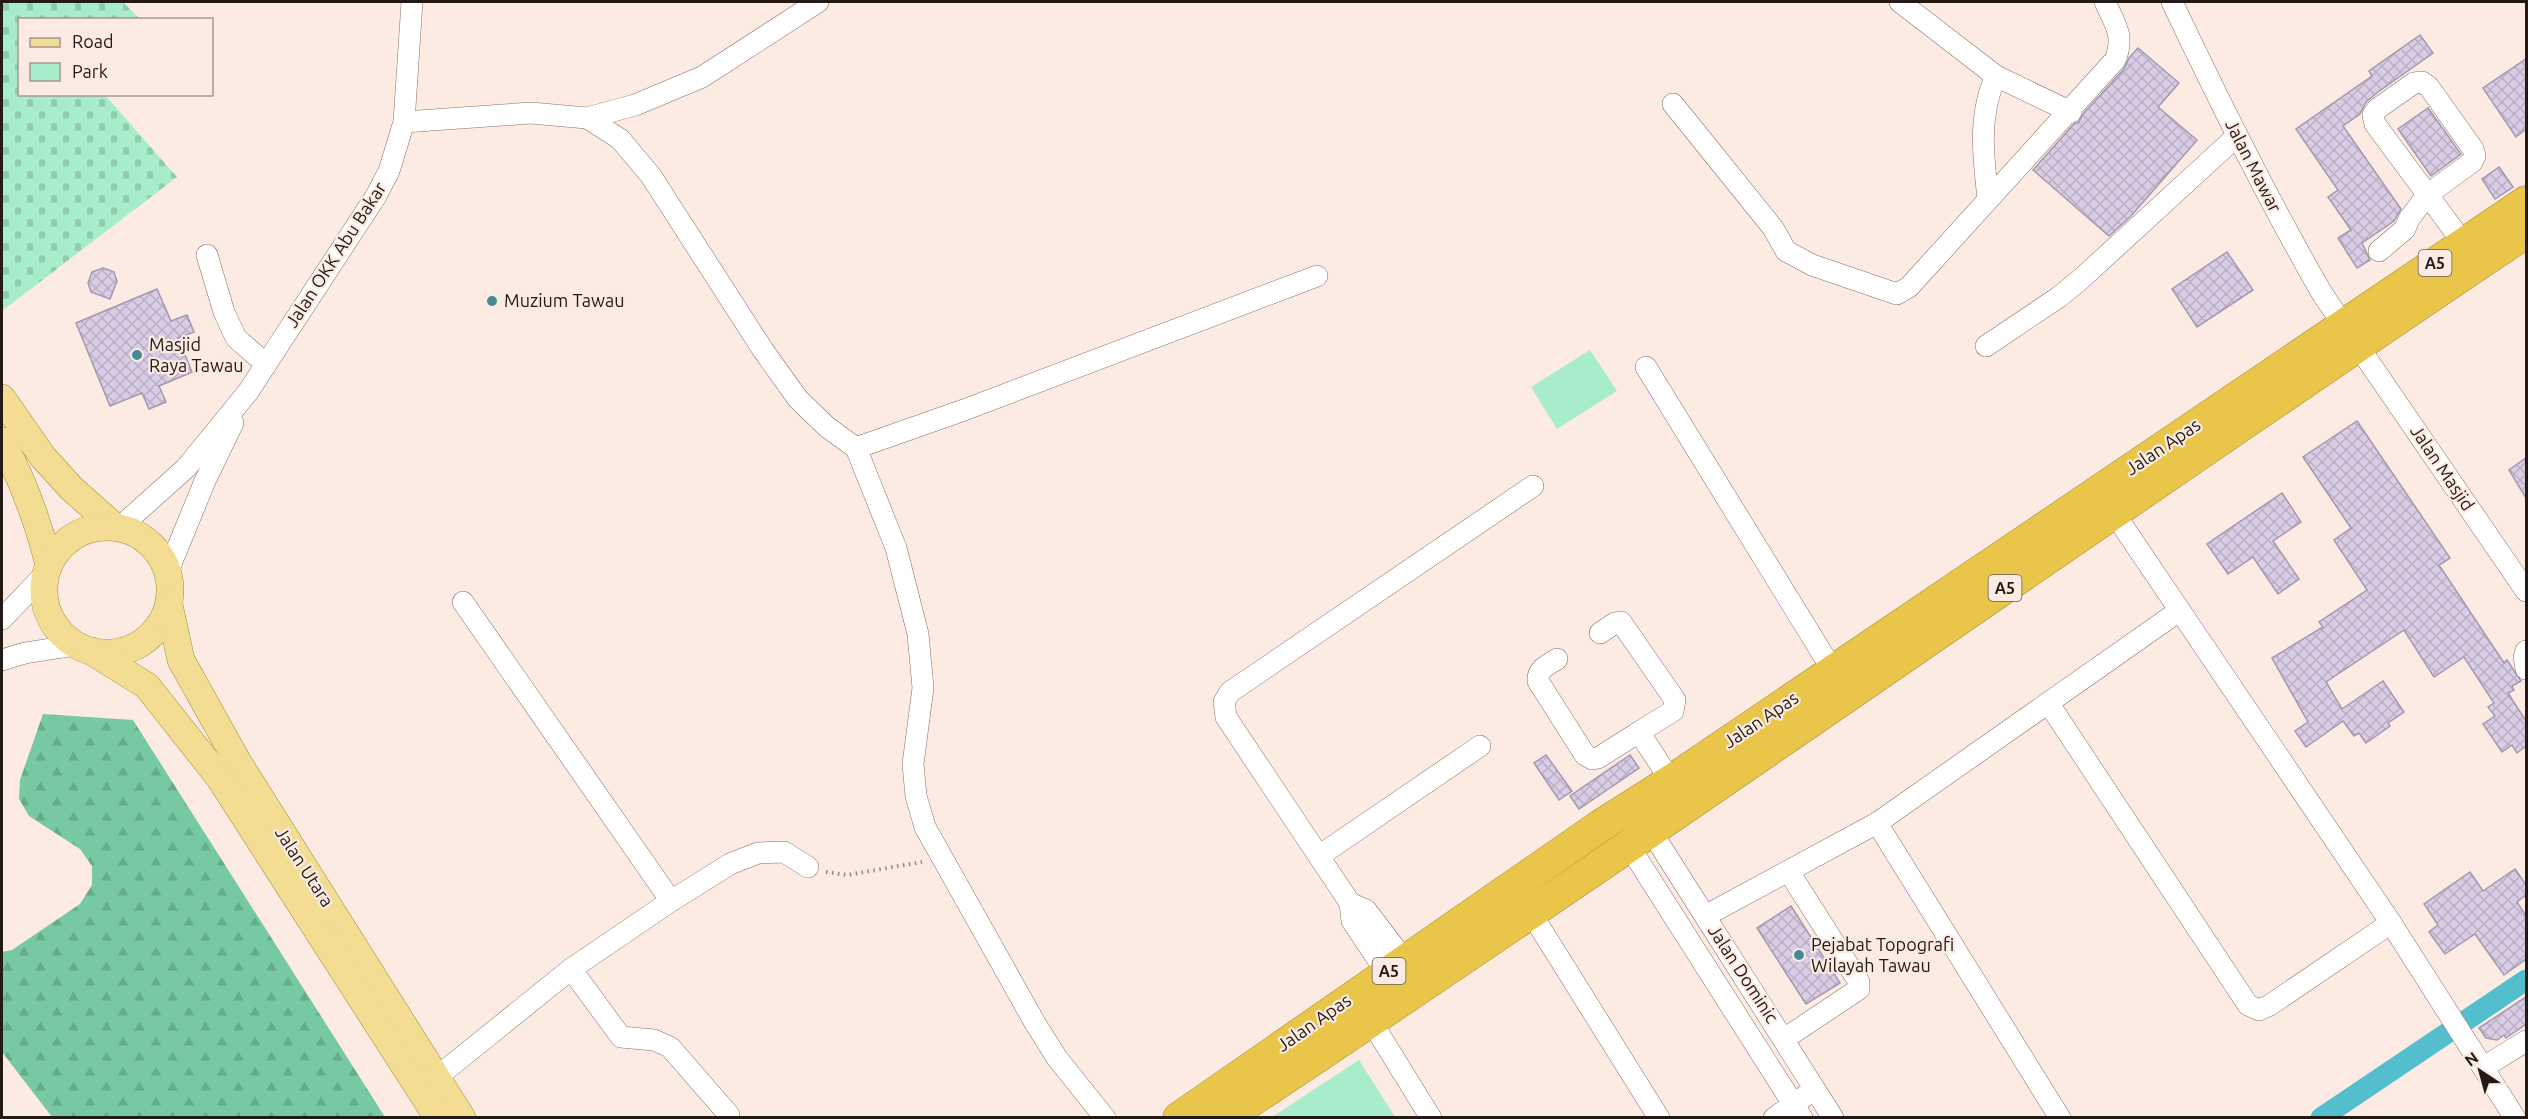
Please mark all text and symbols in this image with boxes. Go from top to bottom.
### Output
legend [18,18,213,96]
text: Road [72,31,114,51]
text: Park [72,61,108,81]
street label: Jalan Mawar [2222,116,2286,215]
street label: Jalan OKK Abu Bakar [281,178,390,331]
road number: A5 [2418,250,2452,276]
place label: Muzium Tawau [504,290,625,310]
marker: Muzium Tawau [485,294,499,308]
place label: Masjid Raya Tawau [149,334,243,375]
marker: Masjid Raya Tawau [130,348,144,362]
street label: Jalan Apas [2121,414,2204,478]
street label: Jalan Masjid [2407,421,2479,514]
road number: A5 [1988,575,2022,601]
street label: Jalan Apas [1719,687,1802,751]
street label: Jalan Utara [272,823,338,910]
street label: Jalan Dominic [1705,921,1783,1026]
place label: Pejabat Topografi Wilayah Tawau [1811,934,1954,975]
marker: Pejabat Topografi Wilayah Tawau [1792,948,1806,962]
road number: A5 [1372,958,1406,984]
street label: Jalan Apas [1273,989,1354,1055]
north arrow [2450,1041,2510,1101]
text: N [2461,1048,2481,1070]

